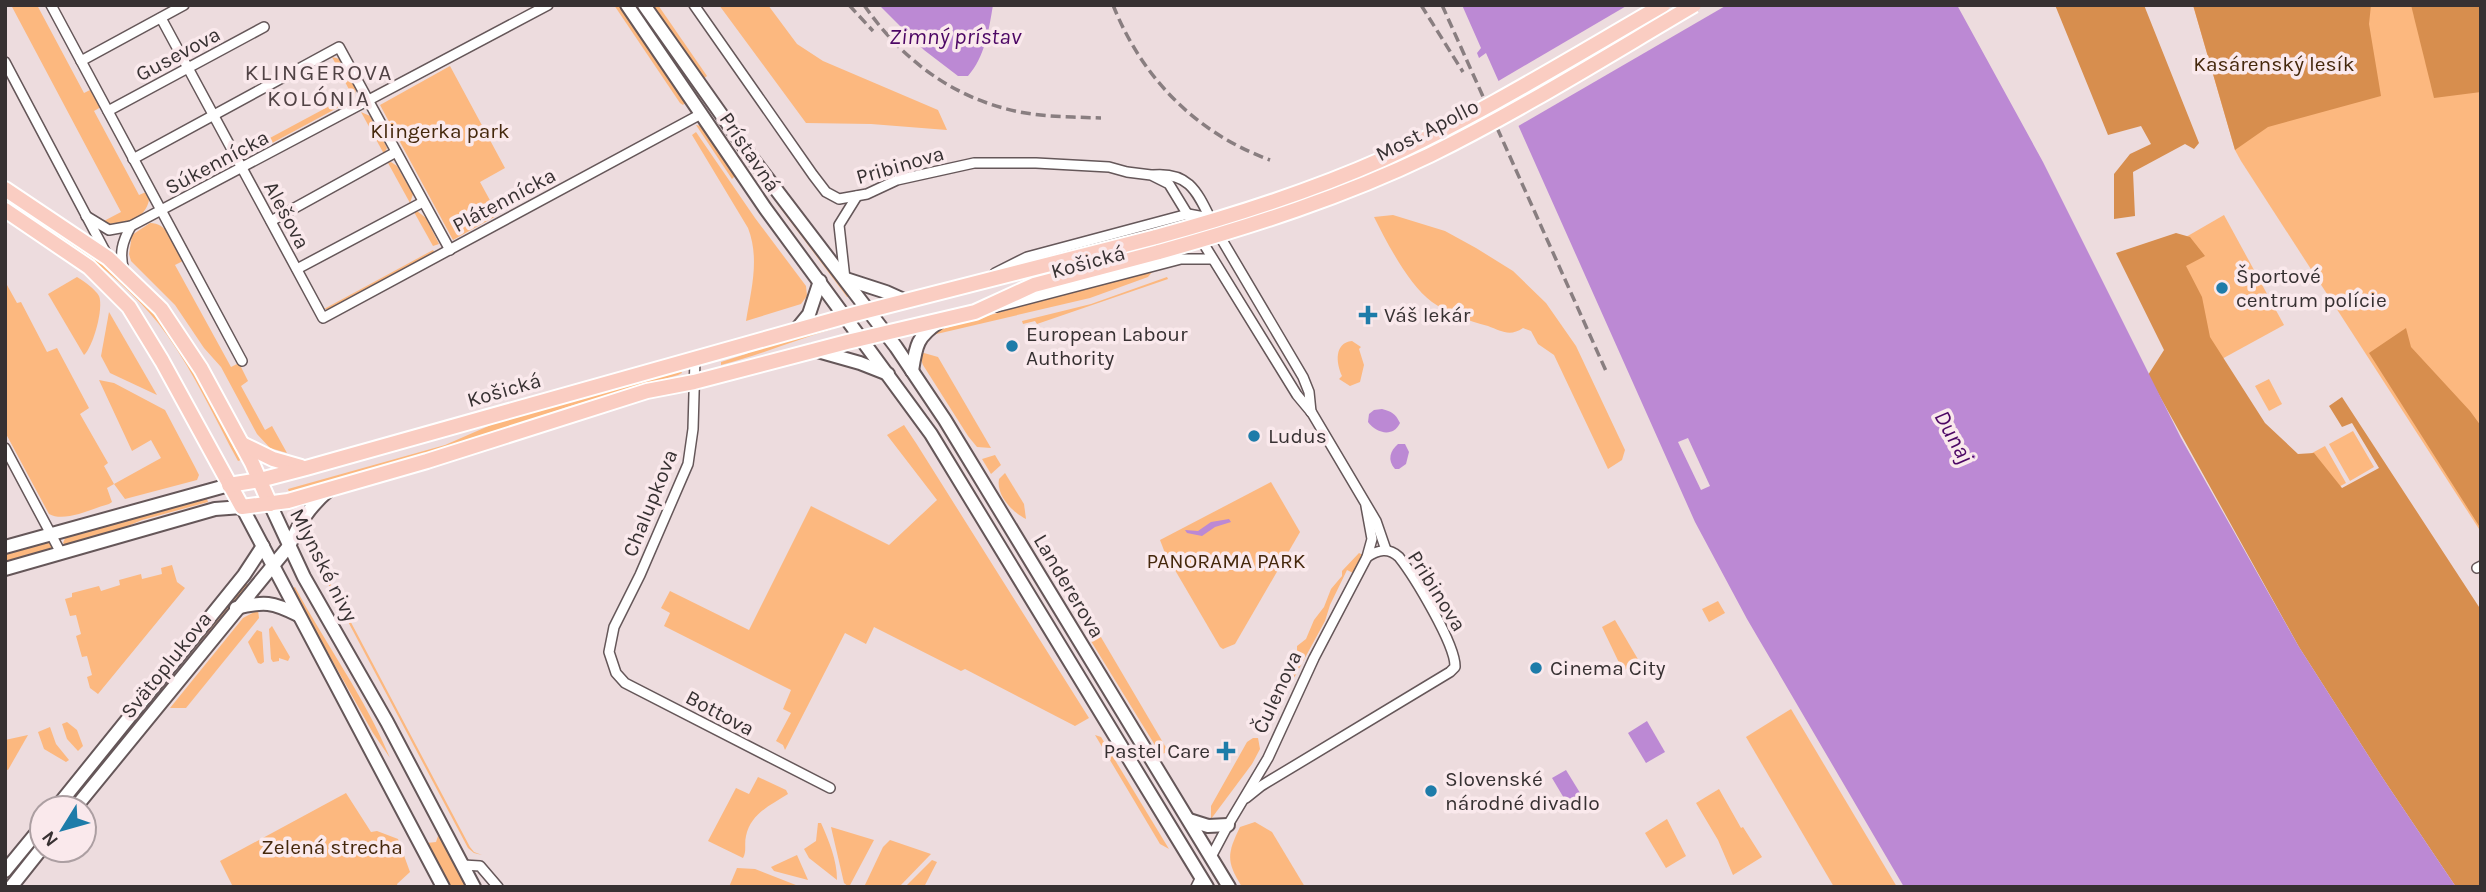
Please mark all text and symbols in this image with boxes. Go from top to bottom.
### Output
street label: Gusevova [132,22,224,86]
water label: Zimný prístav [889,23,1023,50]
park label: Kasárenský lesík [2193,52,2355,76]
district label: KLINGEROVA KOLÓNIA [245,59,393,112]
street label: Most Apollo [1372,94,1482,166]
street label: Prístavná [715,108,785,196]
park label: Klingerka park [370,119,510,143]
street label: Súkennícka [161,125,273,199]
street label: Pribinova [853,141,947,189]
street label: Plátennícka [448,163,560,237]
street label: Alešova [259,177,315,253]
street label: Košická [1048,241,1128,283]
place label: Športové centrum polície [2236,264,2387,312]
marker: Športové centrum polície [2214,280,2230,296]
place label: Váš lekár [1384,303,1471,327]
marker: Váš lekár [1358,305,1378,325]
place label: European Labour Authority [1026,322,1188,370]
marker: European Labour Authority [1004,338,1020,354]
street label: Košická [464,368,544,412]
water label: Dunaj [1928,406,1980,468]
place label: Ludus [1268,424,1327,448]
marker: Ludus [1246,428,1262,444]
street label: Chalupkova [618,446,682,560]
street label: Mlynské nivy [285,504,363,626]
street label: Landererova [1029,530,1109,642]
street label: Pribinova [1403,546,1471,636]
park label: PANORAMA PARK [1146,549,1306,573]
street label: Svätoplukova [116,607,216,723]
street label: Čulenova [1247,647,1307,737]
place label: Cinema City [1550,656,1666,680]
marker: Cinema City [1528,660,1544,676]
street label: Bottova [682,685,758,741]
place label: Pastel Care [1103,739,1210,763]
marker: Pastel Care [1216,741,1236,761]
place label: Slovenské národné divadlo [1445,767,1600,815]
marker: Slovenské národné divadlo [1423,783,1439,799]
north arrow [28,794,98,864]
text: N [37,827,63,851]
park label: Zelená strecha [261,835,403,859]

